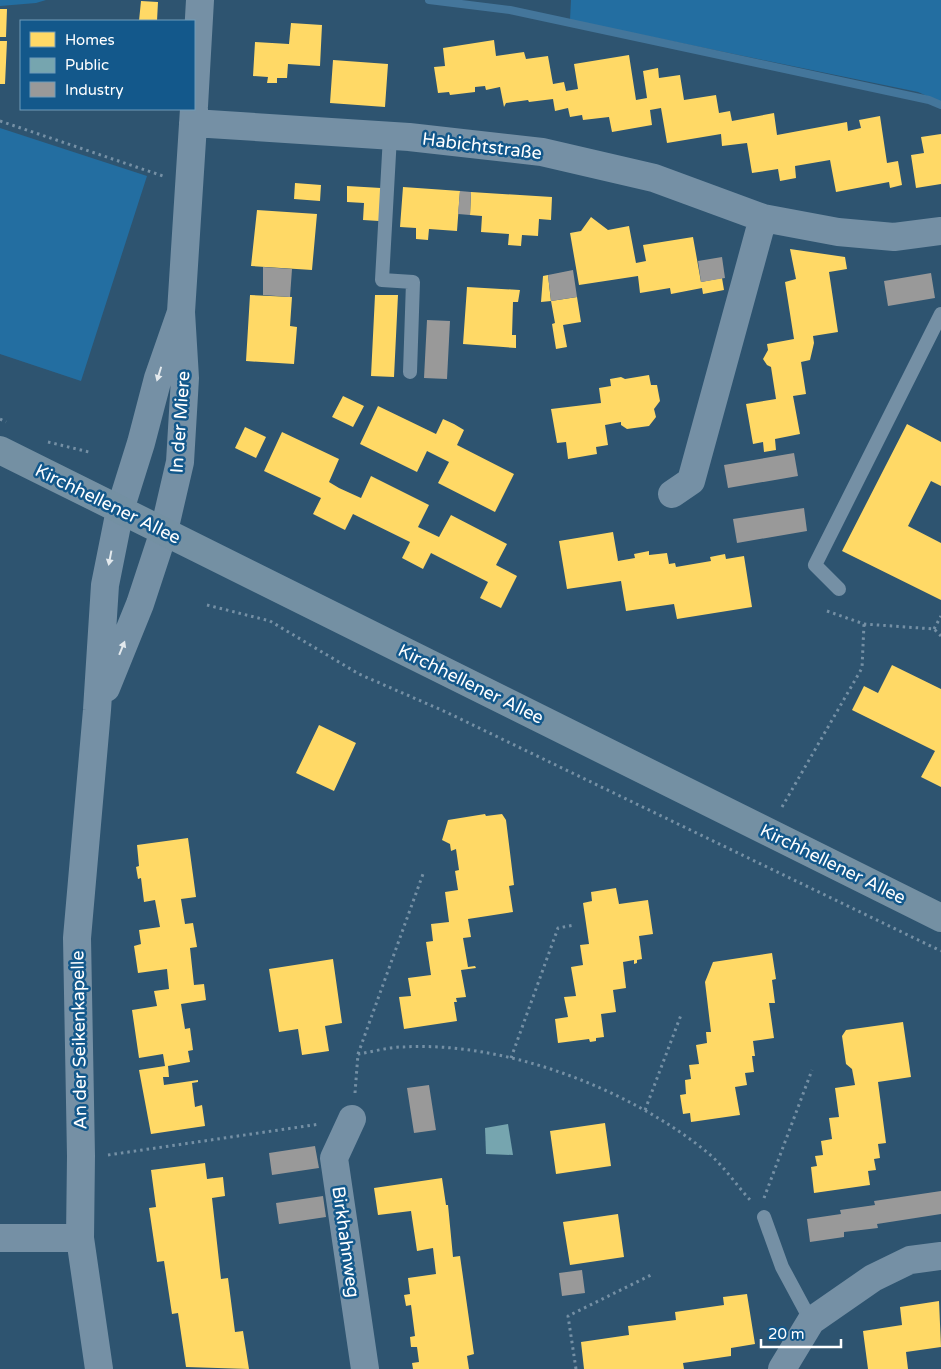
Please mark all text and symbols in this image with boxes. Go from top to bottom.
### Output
legend [20,20,195,110]
text: Homes [65,31,115,49]
text: Public [65,56,109,74]
text: Industry [65,81,124,99]
street label: Habichtstraße [421,128,543,164]
one-way arrow [155,367,162,382]
street label: In der Miere [165,370,195,474]
street label: Kirchhellener Allee [32,459,184,549]
one-way arrow [106,550,114,566]
street label: Kirchhellener Allee [395,639,547,729]
one-way arrow [118,641,126,655]
street label: Kirchhellener Allee [757,819,909,909]
street label: An der Seikenkapelle [66,950,92,1130]
street label: Birkhahnweg [327,1185,365,1299]
scale bar [761,1316,841,1348]
text: 20 m [768,1325,805,1343]

